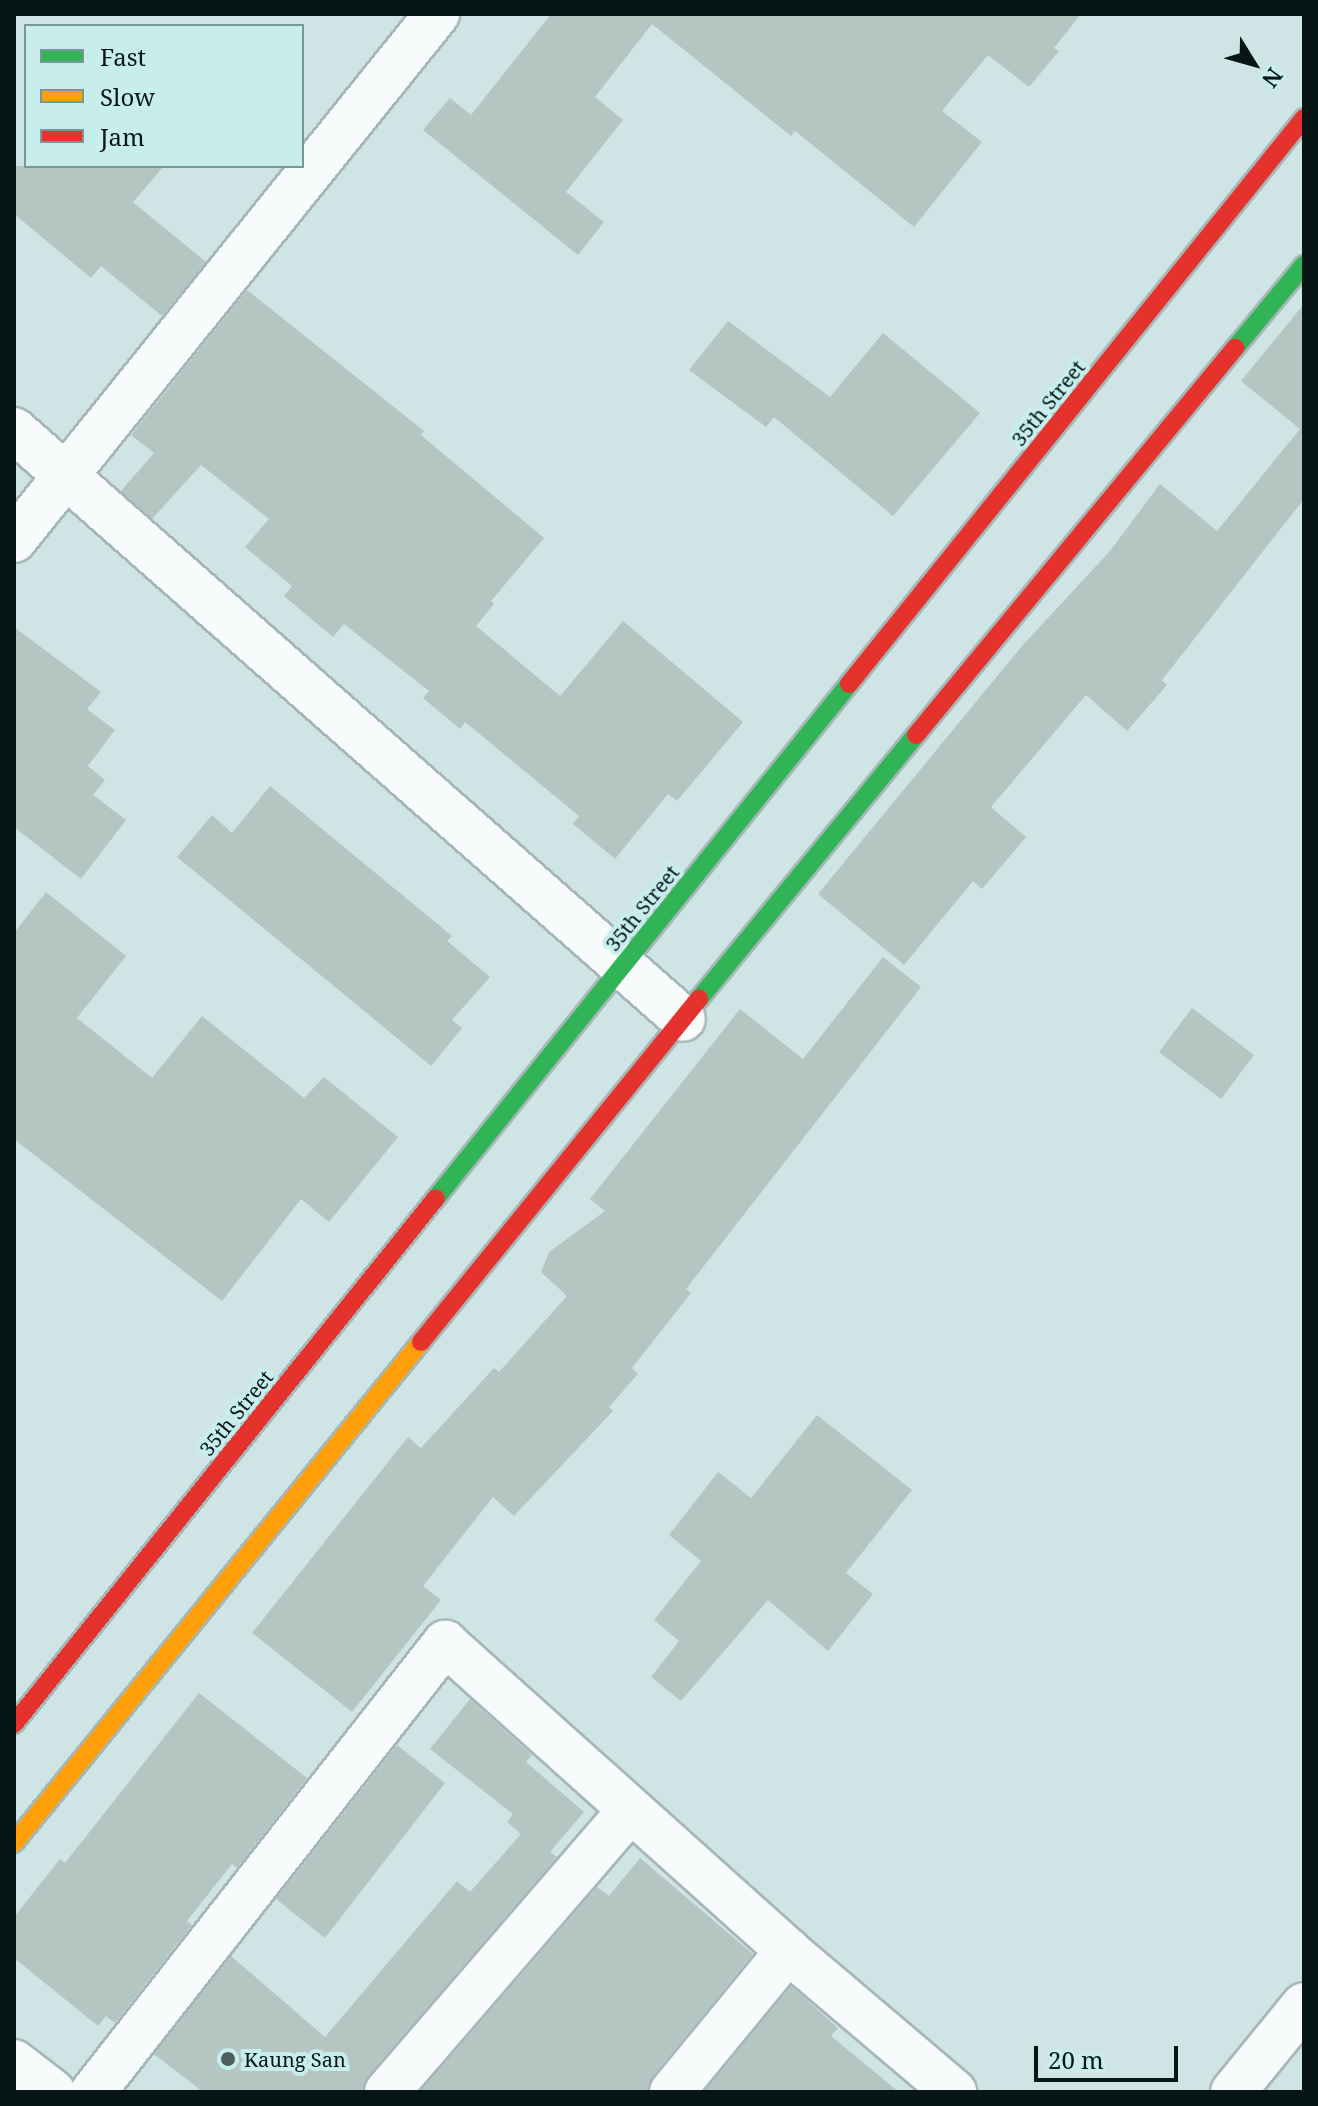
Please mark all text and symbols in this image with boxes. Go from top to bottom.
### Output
legend [24,24,304,168]
north arrow [1214,24,1294,104]
text: Fast [100,40,146,73]
text: N [1256,62,1290,94]
text: Slow [100,80,155,113]
text: Jam [100,120,145,153]
street label: 35th Street [1006,355,1090,451]
street label: 35th Street [600,860,684,956]
street label: 35th Street [194,1365,278,1461]
scale bar [1038,2030,1182,2080]
text: 20 m [1048,2043,1104,2076]
place label: Kaung San [244,2047,346,2071]
marker: Kaung San [219,2050,237,2068]

